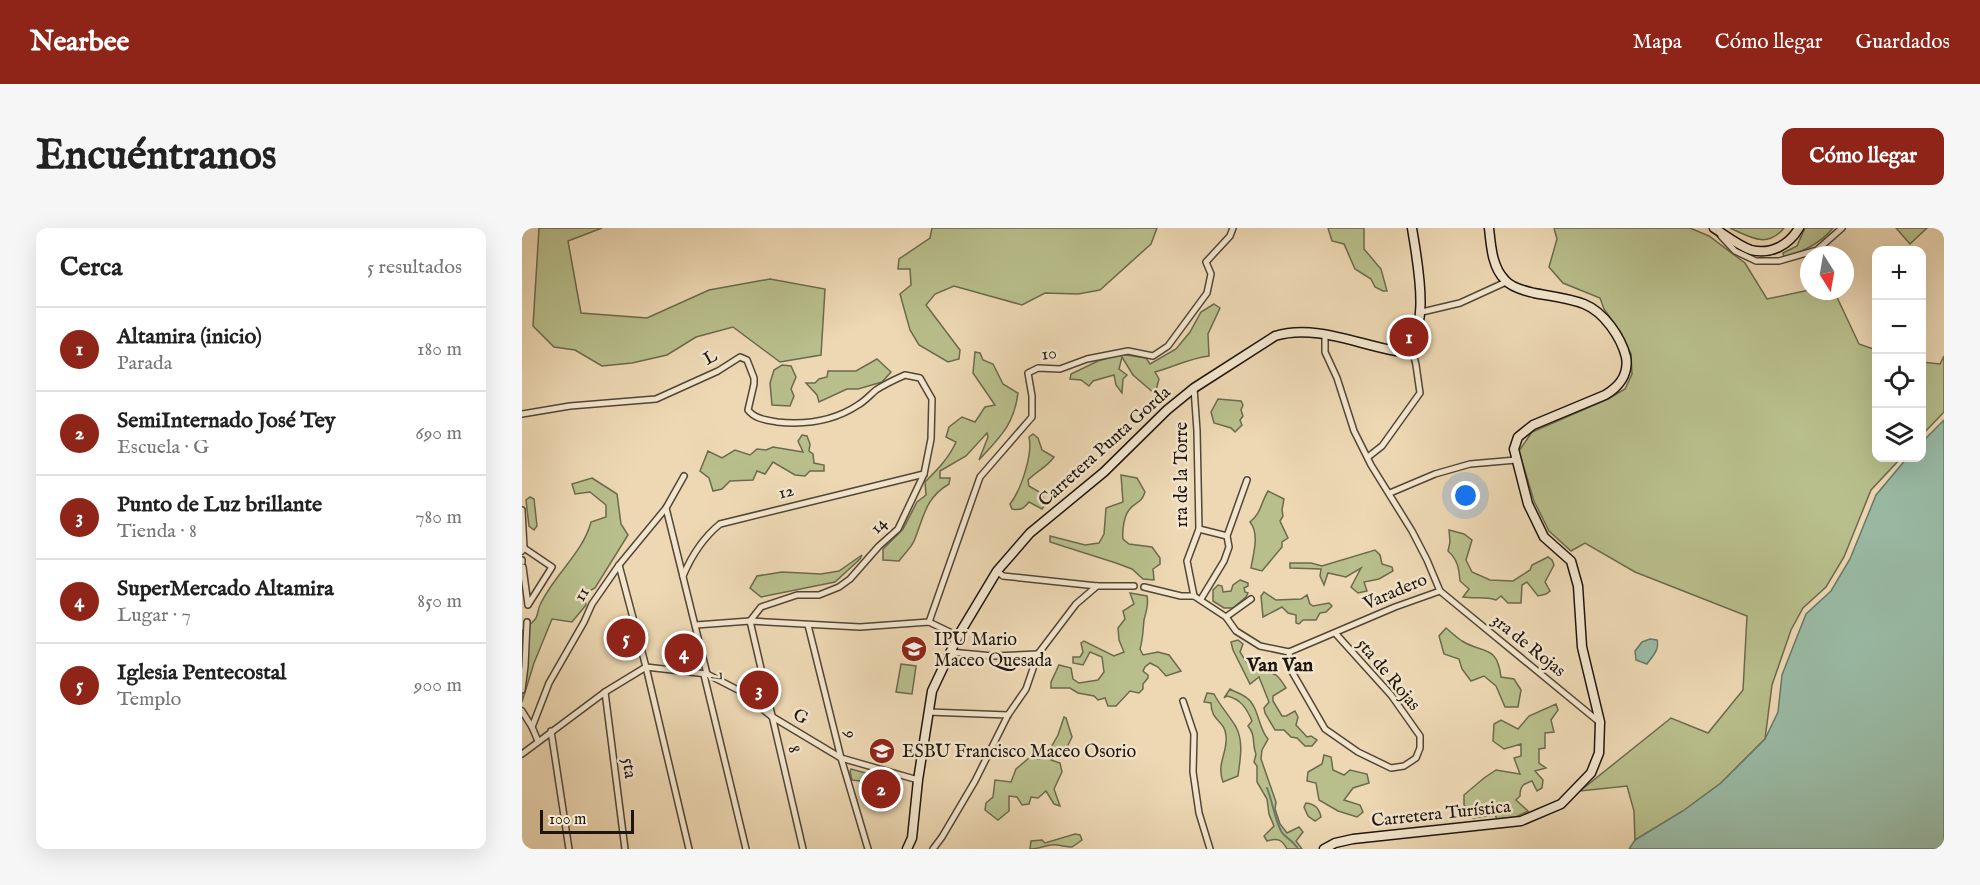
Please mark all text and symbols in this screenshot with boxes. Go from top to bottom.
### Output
text: Nearbee [30,25,129,60]
text: Mapa [1633,29,1682,56]
text: Cómo llegar [1715,29,1822,56]
text: Guardados [1855,29,1950,56]
button: Cómo llegar [1782,128,1944,185]
text: Encuéntranos [36,130,277,183]
north arrow [1800,246,1854,300]
map controls [1872,246,1926,462]
button: + [1872,246,1926,300]
text: Cerca [60,251,122,284]
text: 5 resultados [367,255,462,280]
button: − [1872,300,1926,354]
pin: 1 [1390,314,1428,360]
text: Altamira (inicio) [117,323,262,351]
text: 1 [76,337,83,362]
text: 180 m [417,337,462,362]
street label: 10 [1040,342,1058,367]
street label: L [700,345,722,371]
text: Parada [117,351,172,376]
button: locate [1872,354,1926,408]
street label: Carretera Punta Gorda [1034,382,1176,513]
text: SemiInternado José Tey [117,407,336,435]
button: layers [1872,408,1926,462]
text: 2 [75,421,84,446]
text: 690 m [415,421,462,446]
street label: 1ra de la Torre [1171,422,1194,528]
text: Escuela · G [117,435,209,460]
street label: 12 [776,479,796,505]
your location [1451,481,1480,510]
text: Punto de Luz brillante [117,491,322,519]
text: 3 [76,505,83,530]
text: 780 m [415,505,462,530]
street label: 14 [865,512,893,540]
text: Tienda · 8 [117,519,197,544]
street label: Varadero [1359,569,1431,616]
text: SuperMercado Altamira [117,575,334,603]
street label: 11 [569,583,596,606]
text: 4 [75,589,84,614]
text: 850 m [417,589,462,614]
text: Lugar · 7 [117,603,191,628]
street label: 3ra de Rojas [1486,609,1570,683]
pin: 5 [606,616,646,660]
place label: IPU Mario Maceo Quesada [934,629,1052,673]
pin: 4 [664,630,704,676]
school or university icon: IPU Mario Maceo Quesada [899,634,929,664]
street label: 5ta de Rojas [1351,634,1425,716]
district label: Van Van [1246,653,1314,678]
text: Iglesia Pentecostal [117,659,286,687]
pin: 3 [740,668,778,712]
street label: 7 [708,671,731,682]
text: 5 [76,673,83,698]
text: 900 m [414,673,462,698]
text: Templo [117,687,181,712]
street label: G [788,704,813,731]
street label: 9 [837,727,862,741]
school or university icon: ESBU Francisco Maceo Osorio [867,736,897,766]
place label: ESBU Francisco Maceo Osorio [902,741,1136,764]
street label: 8 [782,743,806,755]
street label: 5ta [616,757,641,780]
pin: 2 [862,766,900,812]
street label: Carretera Turística [1370,796,1512,833]
scale bar [540,807,634,834]
text: 100 m [549,810,586,830]

